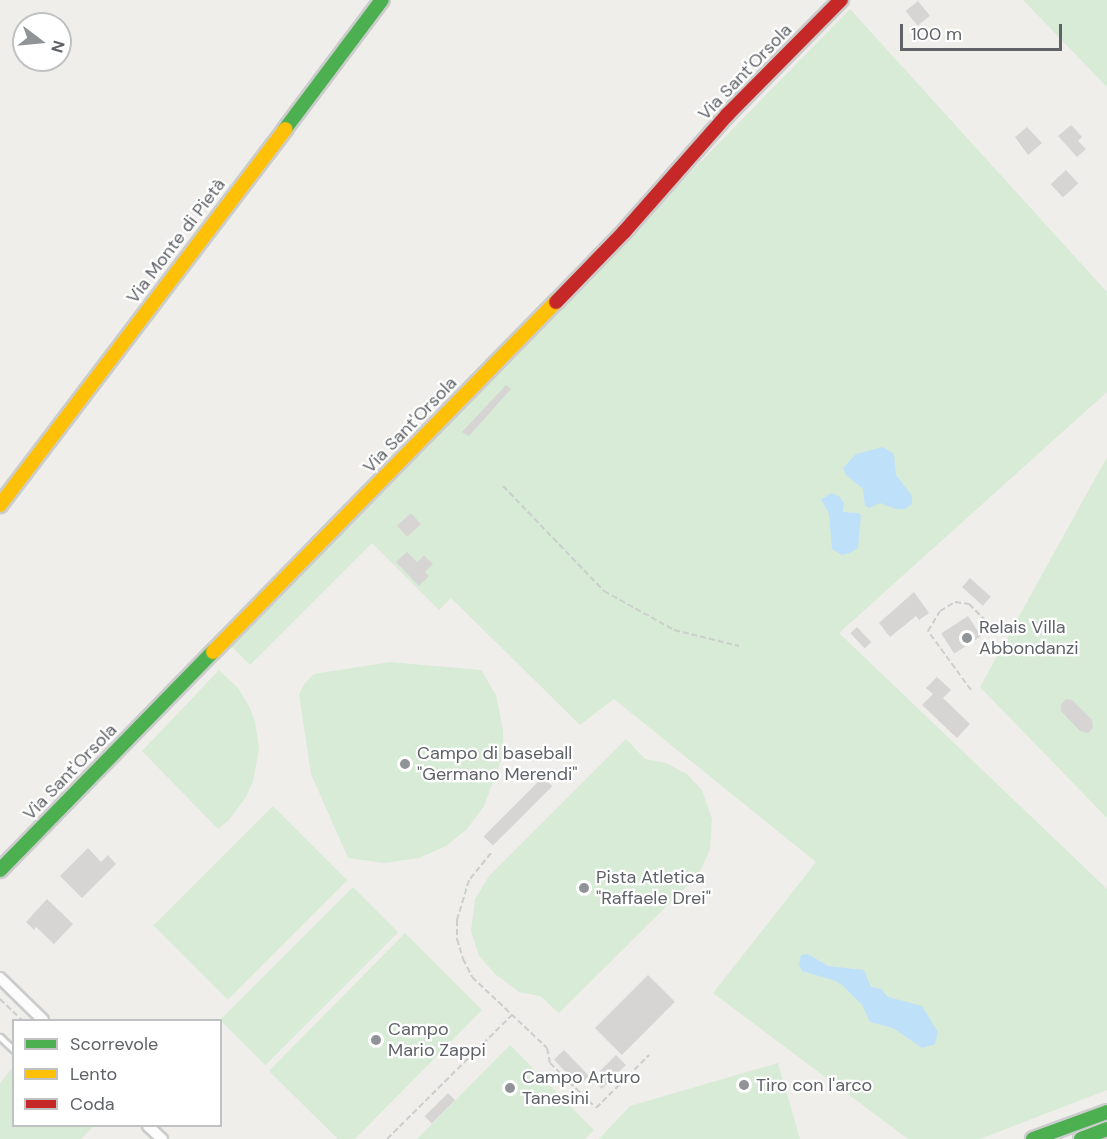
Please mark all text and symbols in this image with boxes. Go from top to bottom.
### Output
north arrow [12,12,72,72]
scale bar [903,12,1065,50]
street label: Via Sant'Orsola [694,19,796,125]
text: 100 m [911,22,962,46]
text: N [46,38,70,55]
street label: Via Monte di Pietà [122,174,230,308]
street label: Via Sant'Orsola [359,372,461,478]
place label: Relais Villa Abbondanzi [979,617,1078,660]
marker: Relais Villa Abbondanzi [960,631,974,645]
street label: Via Sant'Orsola [19,719,121,825]
place label: Campo di baseball "Germano Merendi" [417,743,577,786]
marker: Campo di baseball "Germano Merendi" [398,757,412,771]
place label: Pista Atletica "Raffaele Drei" [596,867,711,910]
marker: Pista Atletica "Raffaele Drei" [577,881,591,895]
legend [12,1019,222,1127]
place label: Campo Mario Zappi [388,1019,486,1062]
text: Scorrevole [70,1032,158,1056]
marker: Campo Mario Zappi [369,1033,383,1047]
text: Lento [70,1062,117,1086]
place label: Campo Arturo Tanesini [522,1067,640,1110]
place label: Tiro con l'arco [756,1074,872,1096]
marker: Tiro con l'arco [737,1078,751,1092]
marker: Campo Arturo Tanesini [503,1081,517,1095]
text: Coda [70,1092,115,1116]

